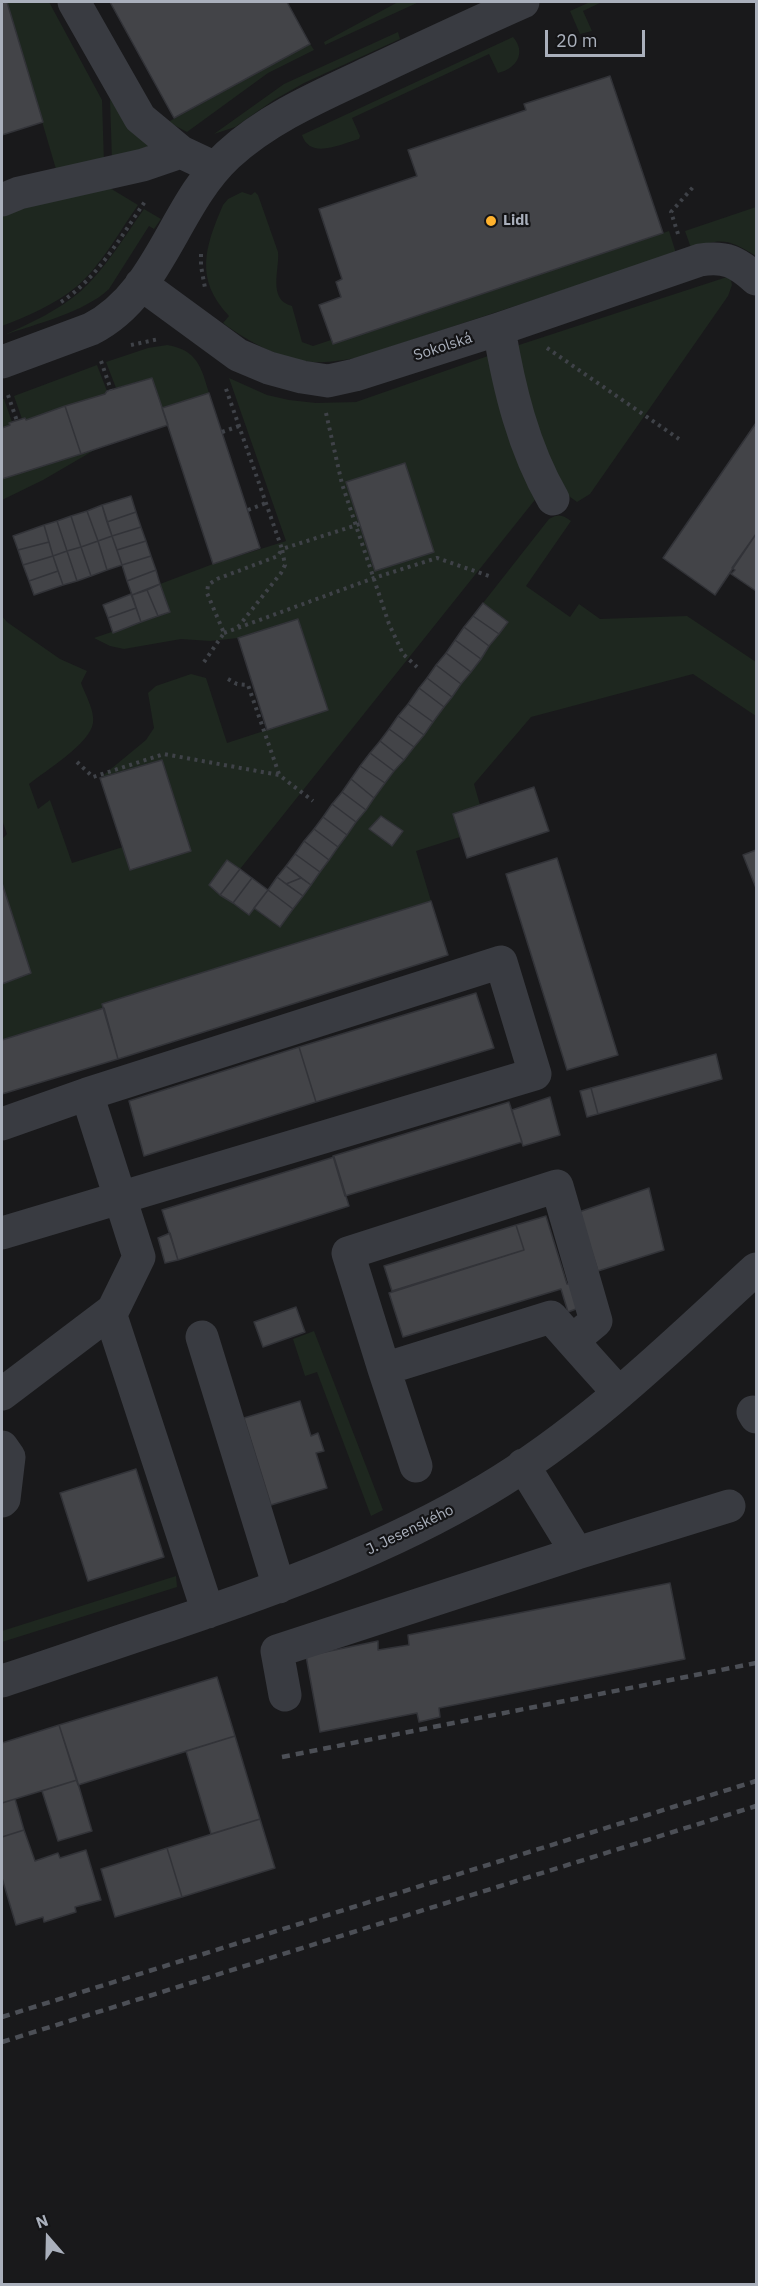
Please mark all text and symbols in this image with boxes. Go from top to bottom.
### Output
scale bar [548,18,648,56]
text: 20 m [556,29,598,52]
place label: Lidl [503,212,529,230]
marker: Lidl [484,214,498,228]
street label: Sokolská [412,329,474,365]
street label: J. Jesenského [363,1501,457,1559]
north arrow [18,2208,78,2268]
text: N [33,2210,51,2232]

